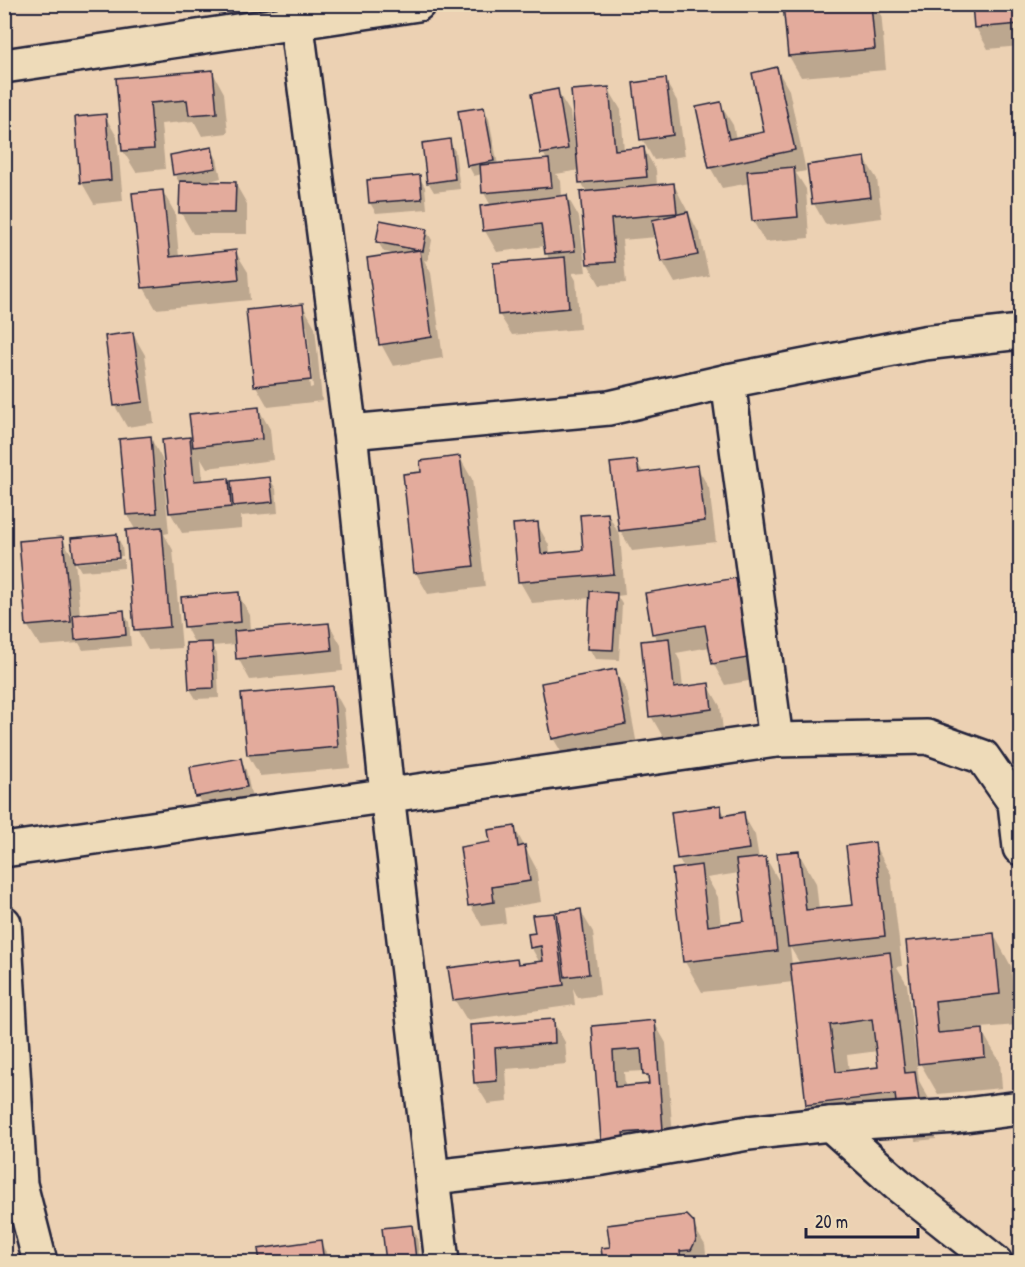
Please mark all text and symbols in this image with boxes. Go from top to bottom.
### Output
scale bar [806,1201,918,1239]
text: 20 m [815,1209,848,1234]

